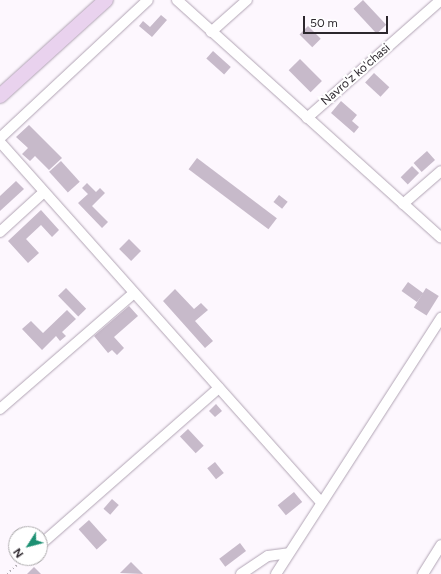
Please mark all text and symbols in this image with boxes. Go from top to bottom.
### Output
scale bar [305,8,390,34]
text: 50 m [310,16,338,30]
street label: Navro'z ko'chasi [319,41,393,109]
north arrow [8,526,48,566]
text: N [11,546,26,560]

